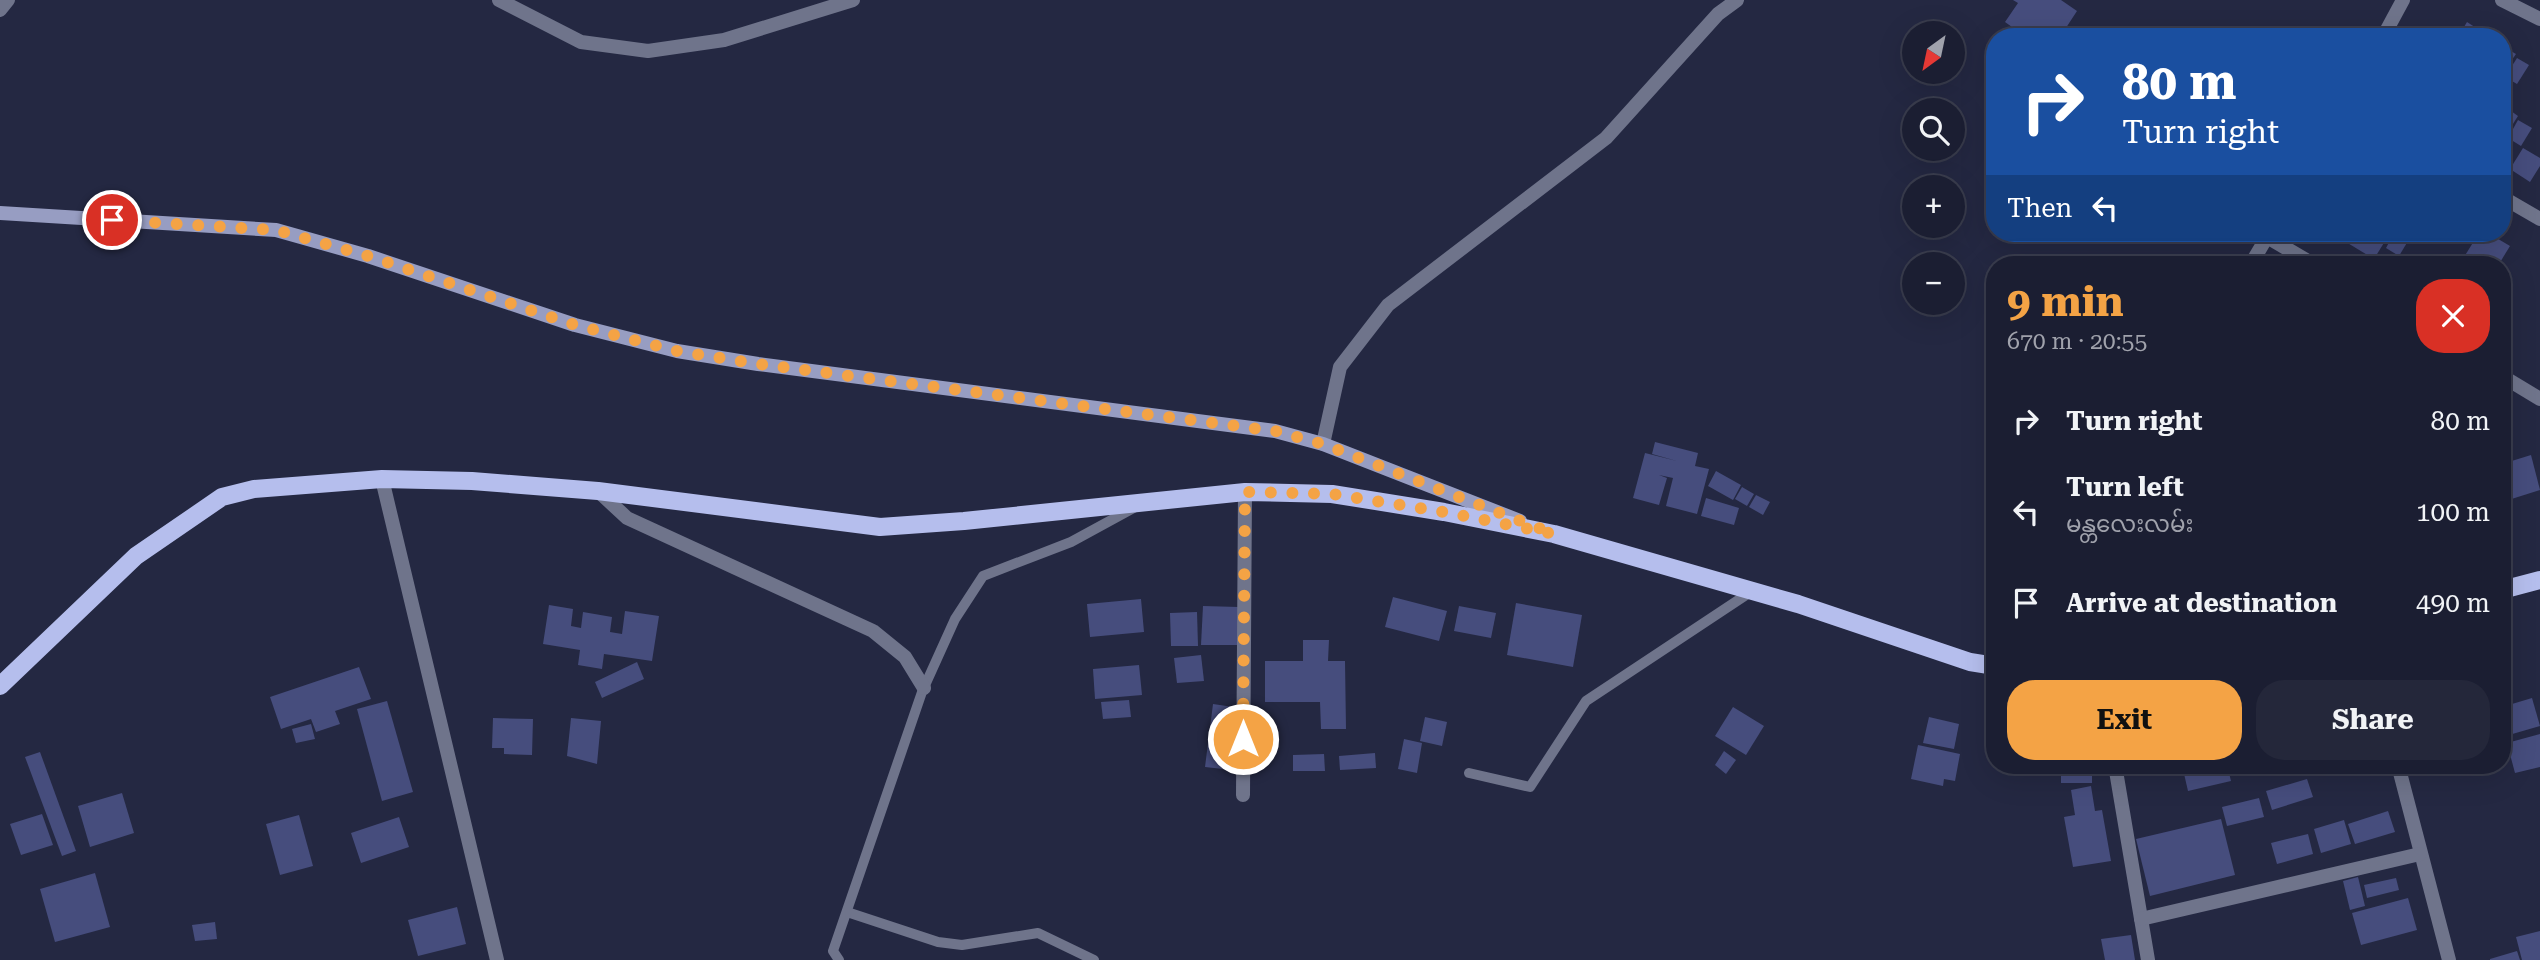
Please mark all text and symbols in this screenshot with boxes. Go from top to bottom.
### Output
north arrow [1902,21,1965,84]
map controls [1902,21,1965,315]
text: 80 m [2122,54,2237,111]
icon: right [2007,56,2098,147]
button: search [1902,98,1965,161]
text: Turn right [2122,113,2279,151]
button: + [1902,175,1965,238]
icon: left [2086,189,2124,227]
pin [82,190,142,250]
text: Then [2007,193,2072,223]
icon: arrive [93,201,131,239]
button: − [1902,252,1965,315]
text: 9 min [2007,277,2124,326]
button: close [2416,279,2490,353]
text: 670 m · 20:55 [2007,328,2147,355]
icon: right [2007,402,2045,440]
text: Turn right [2066,406,2202,436]
text: 80 m [2431,406,2490,436]
text: Turn left [2066,472,2184,502]
icon: left [2007,493,2045,531]
text: 100 m [2416,497,2490,527]
text: မန္တလေးလမ်း [2066,511,2194,538]
icon: arrive [2007,584,2045,622]
text: Arrive at destination [2066,588,2337,618]
text: 490 m [2416,588,2490,618]
button: Exit [2007,680,2242,760]
button: Share [2256,680,2490,760]
position arrow [1206,702,1280,776]

